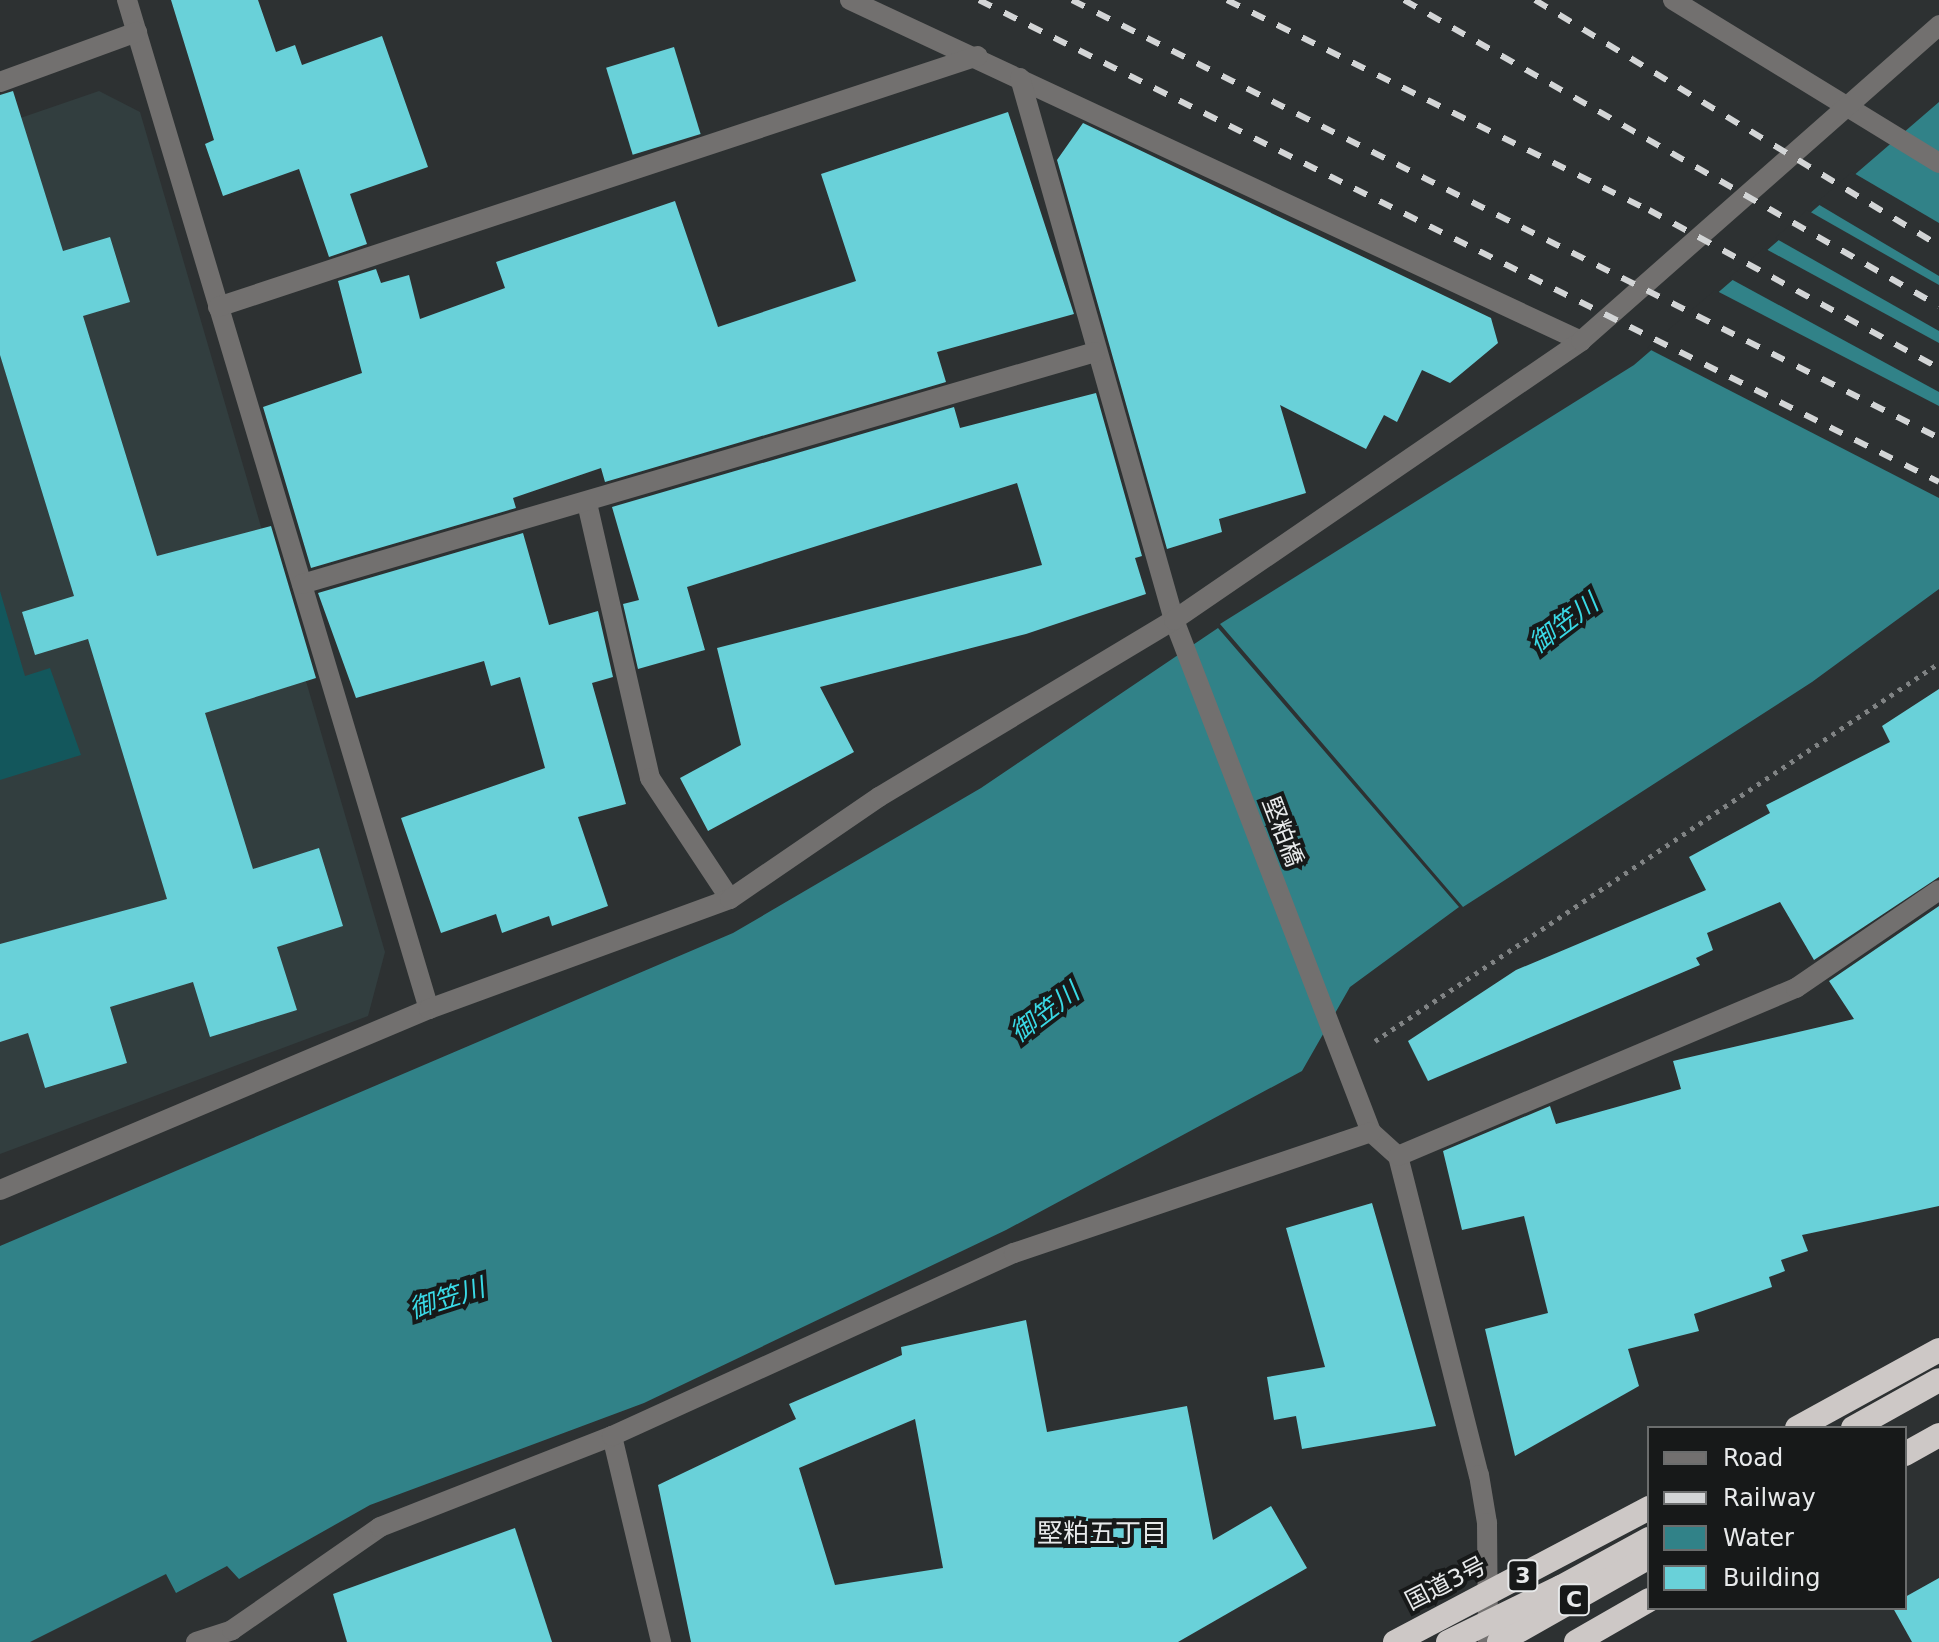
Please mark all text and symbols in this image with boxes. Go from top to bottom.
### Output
water label: 御笠川 [1523,588,1605,660]
street label: 堅粕橋 [1256,793,1308,871]
water label: 御笠川 [1004,977,1086,1049]
water label: 御笠川 [405,1272,489,1326]
legend [1647,1426,1907,1610]
text: Road [1723,1444,1783,1472]
text: Railway [1723,1484,1816,1512]
district label: 堅粕五丁目 [1037,1518,1167,1550]
text: Water [1723,1524,1794,1552]
street label: 国道3号 [1401,1551,1491,1617]
road number: 3 [1507,1558,1539,1594]
text: Building [1723,1564,1820,1592]
road number: C [1556,1582,1592,1618]

